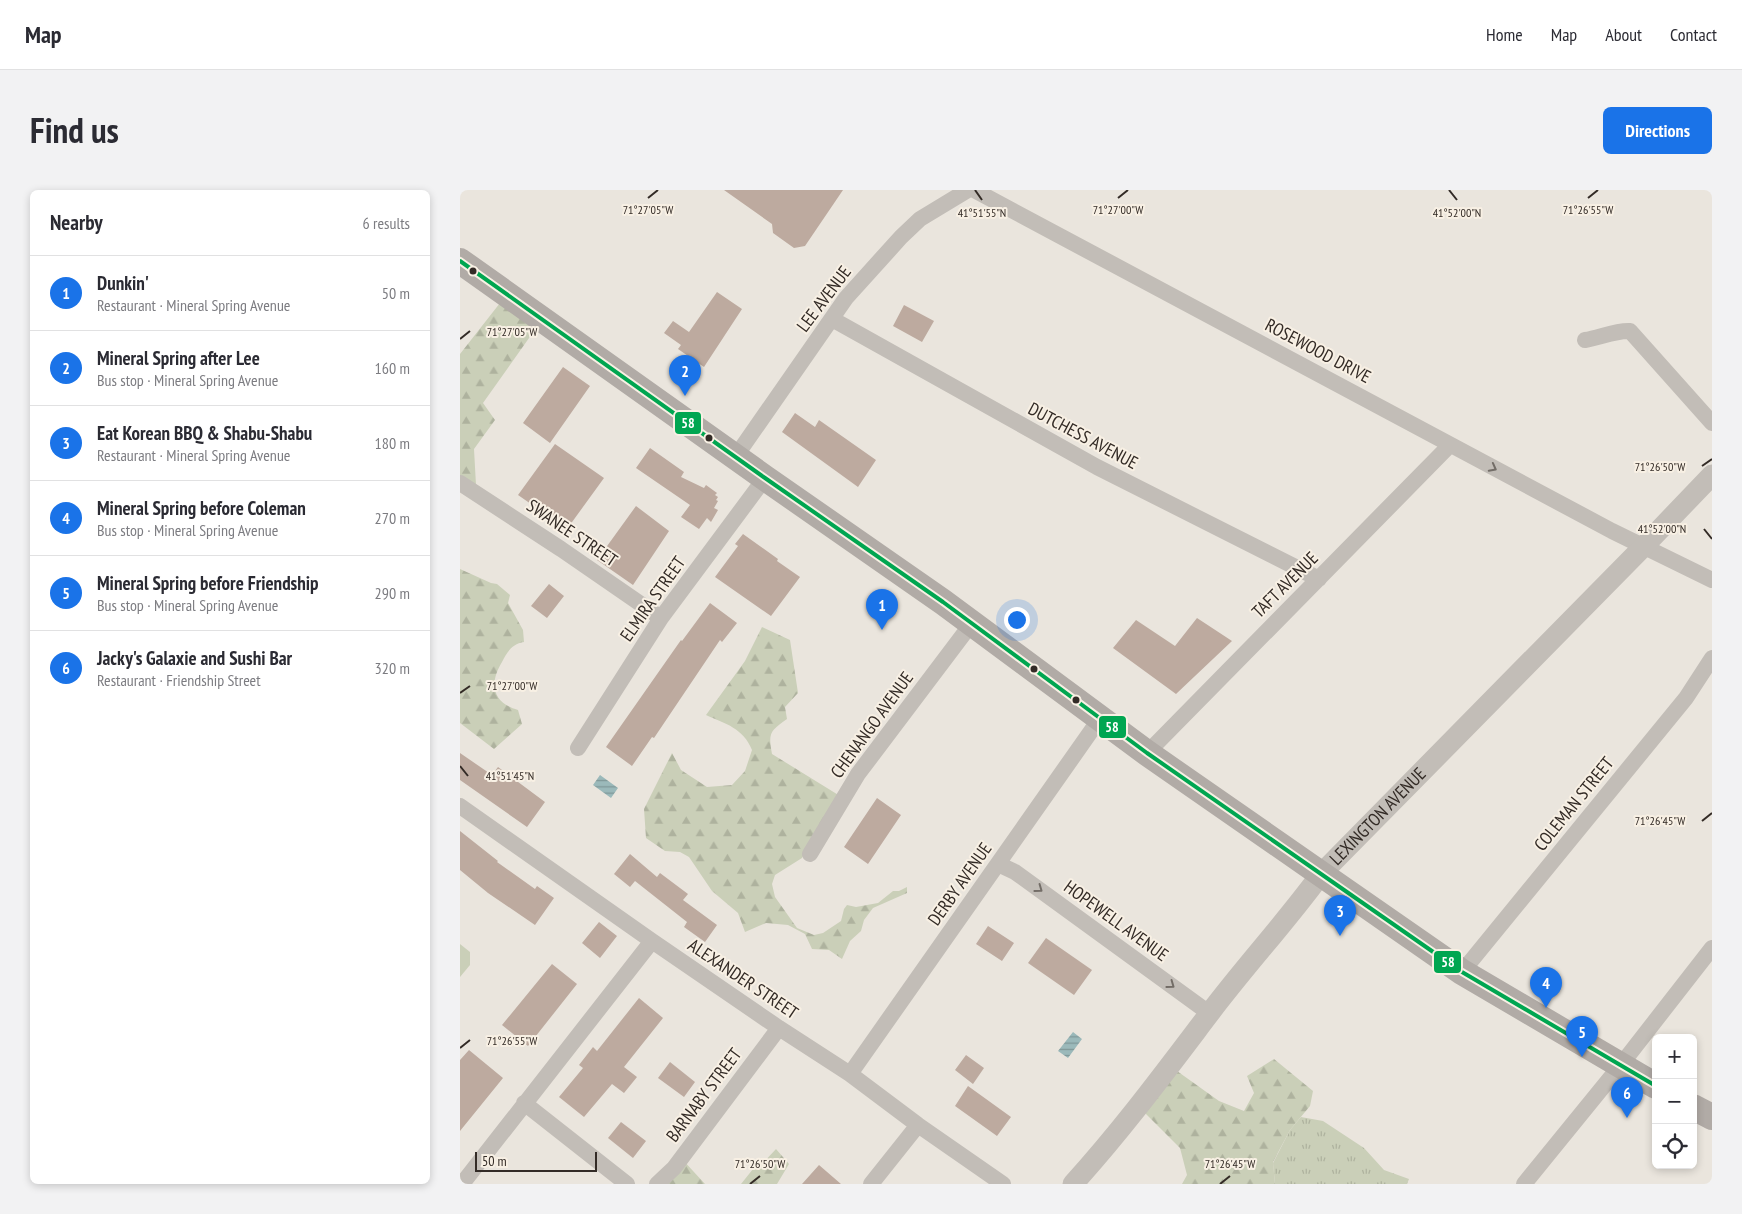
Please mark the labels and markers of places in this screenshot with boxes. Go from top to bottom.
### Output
unlabelled marker [468,266,478,276]
pin: 2 [669,355,701,396]
unlabelled marker [704,433,714,443]
pin: 1 [866,589,898,630]
unlabelled marker [1029,664,1039,674]
unlabelled marker [1071,695,1081,705]
pin: 3 [1324,895,1356,936]
pin: 4 [1530,967,1562,1008]
pin: 5 [1566,1016,1598,1057]
pin: 6 [1611,1077,1643,1118]

